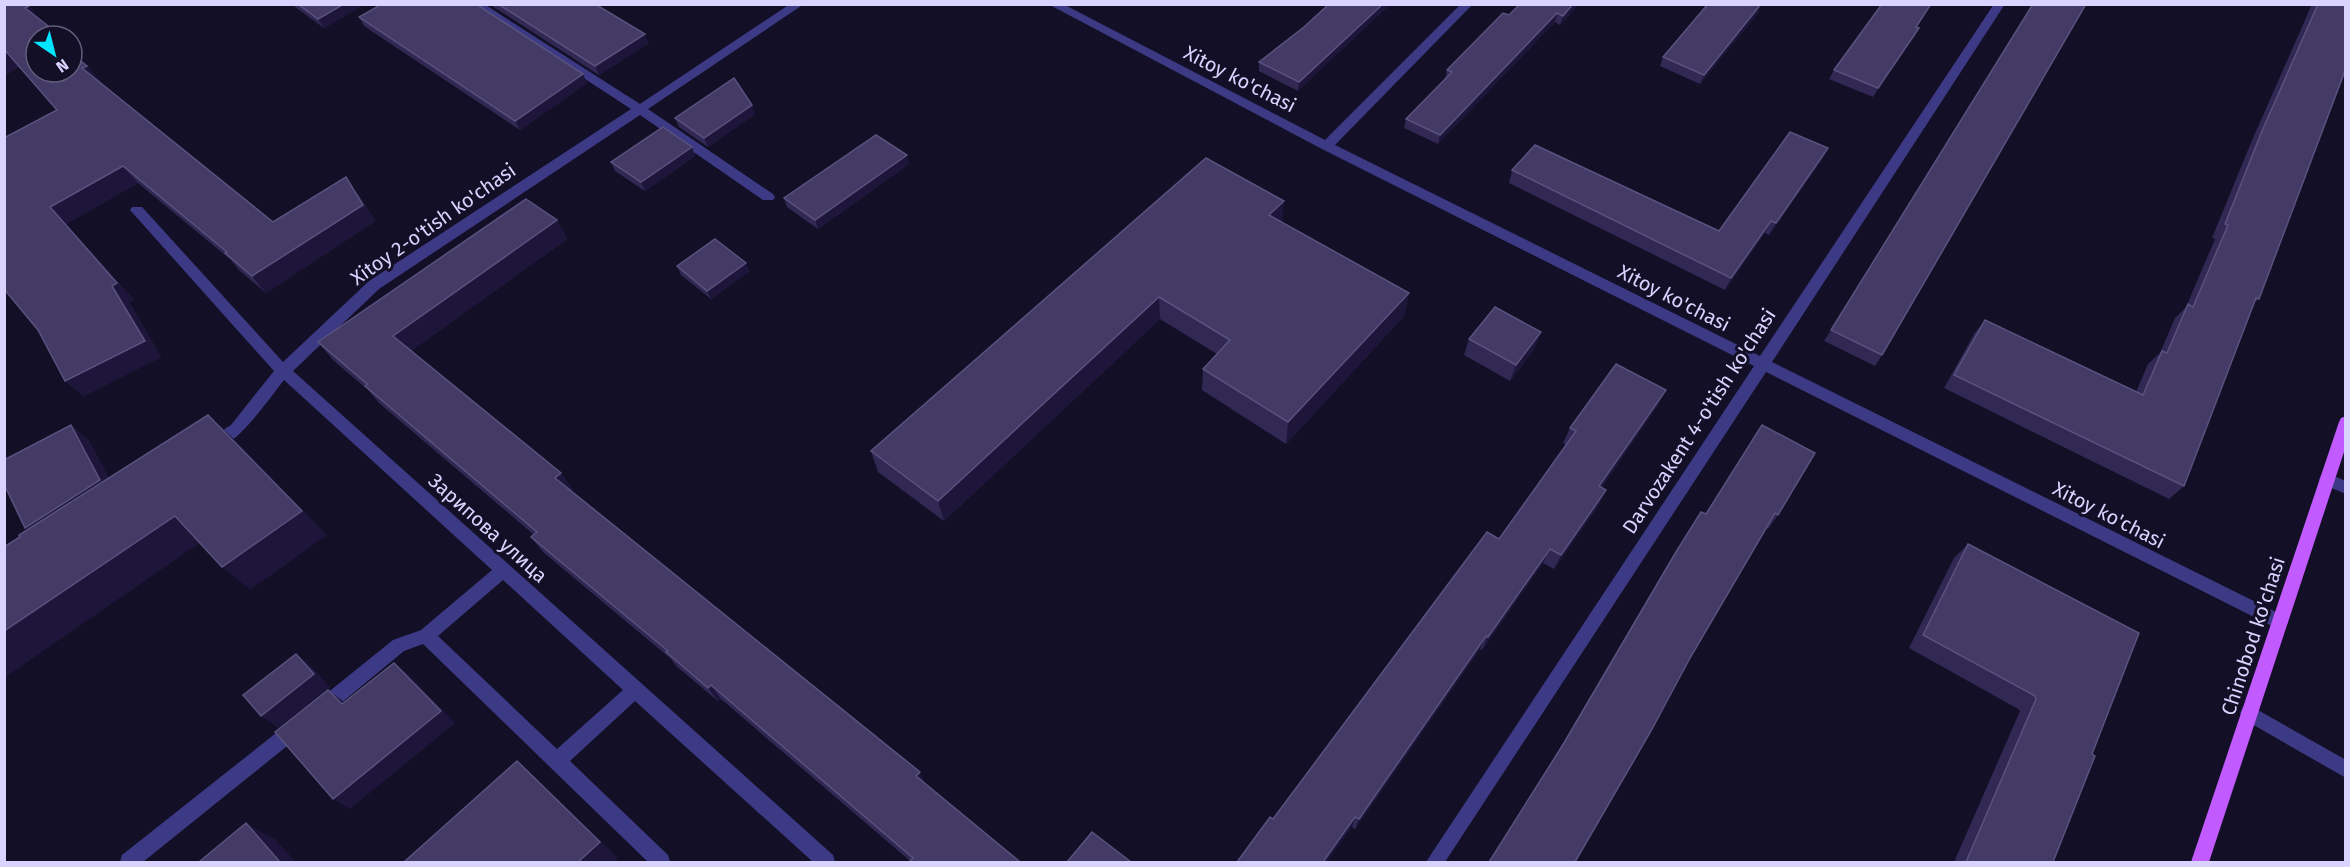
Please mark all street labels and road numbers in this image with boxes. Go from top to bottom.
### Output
street label: Xitoy ko'chasi [1180,40,1300,118]
street label: Xitoy 2-o'tish ko'chasi [346,158,520,290]
street label: Xitoy ko'chasi [1614,259,1734,337]
street label: Darvozakent 4-o'tish ko'chasi [1617,304,1781,538]
street label: Зарипова улица [424,468,552,588]
street label: Xitoy ko'chasi [2049,476,2169,554]
street label: Chinobod ko'chasi [2216,554,2290,718]

